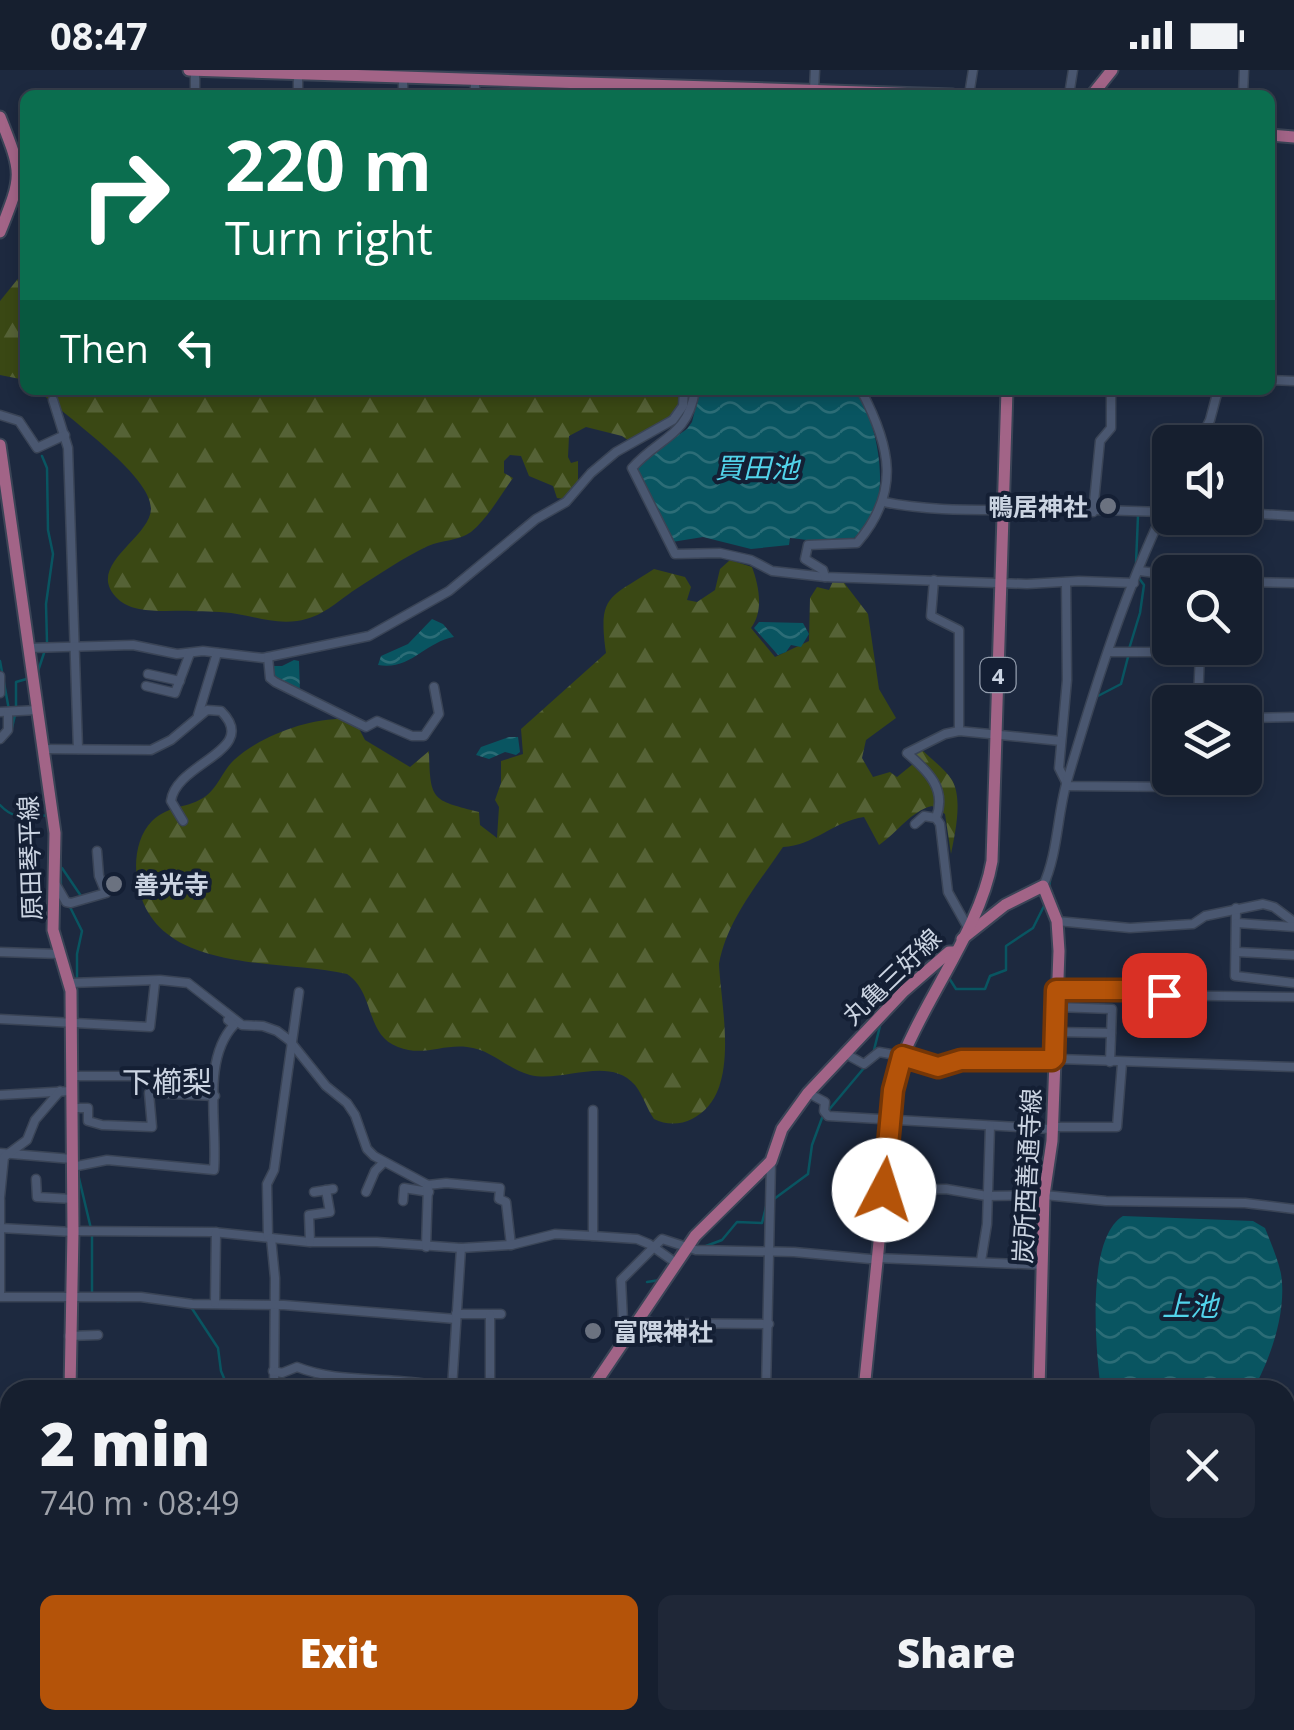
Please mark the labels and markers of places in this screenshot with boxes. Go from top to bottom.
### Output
place label: 鴨居神社 [988,489,1088,523]
marker: 鴨居神社 [1097,495,1119,517]
place label: 善光寺 [134,867,209,901]
marker: 善光寺 [103,873,125,895]
pin [1122,953,1207,1038]
place label: 富隈神社 [613,1314,713,1348]
marker: 富隈神社 [582,1320,604,1342]

